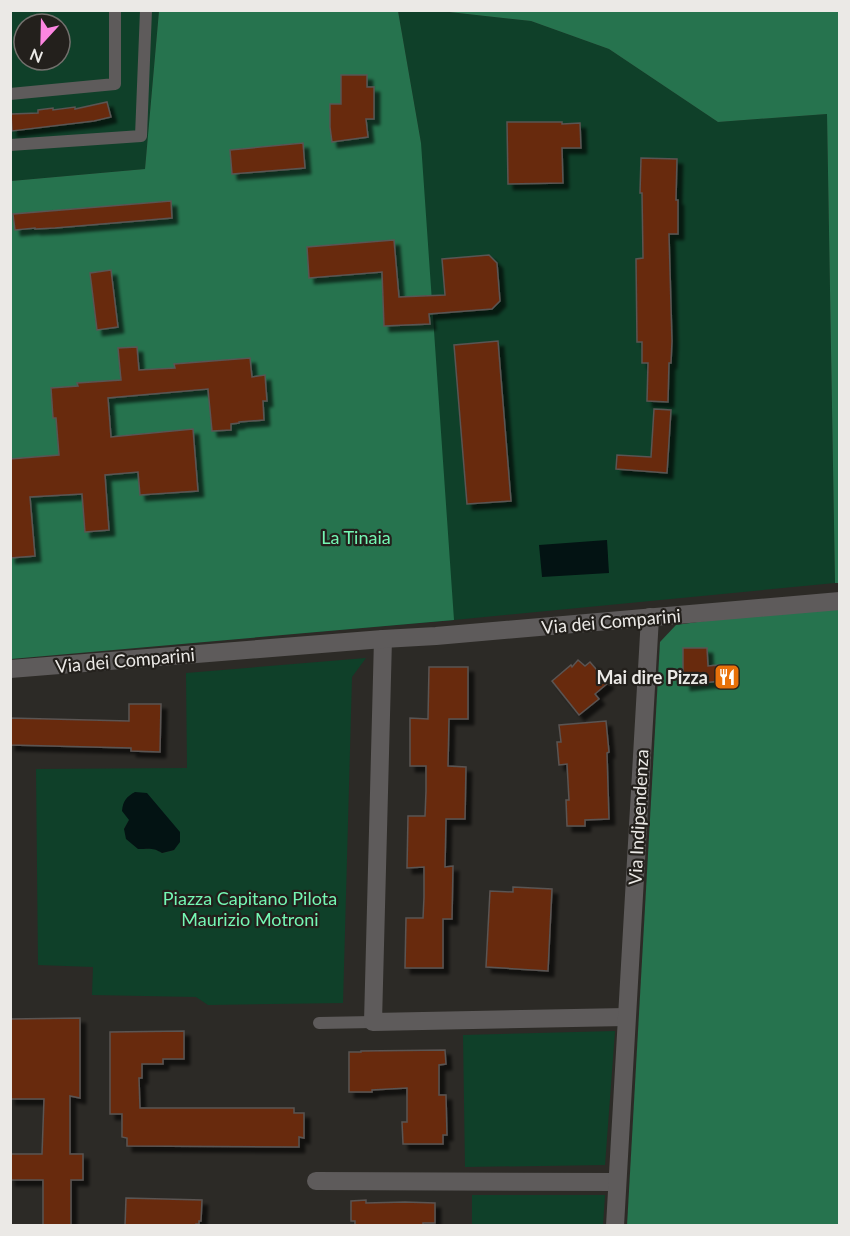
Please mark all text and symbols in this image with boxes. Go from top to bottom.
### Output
north arrow [12,12,72,72]
text: N [27,45,45,67]
park label: La Tinaia [321,526,391,548]
street label: Via dei Comparini [540,604,682,638]
street label: Via dei Comparini [54,643,196,677]
restaurant icon: Mai dire Pizza [712,662,742,692]
place label: Mai dire Pizza [597,666,708,688]
street label: Via Indipendenza [623,749,653,885]
park label: Piazza Capitano Pilota Maurizio Motroni [163,887,337,930]

